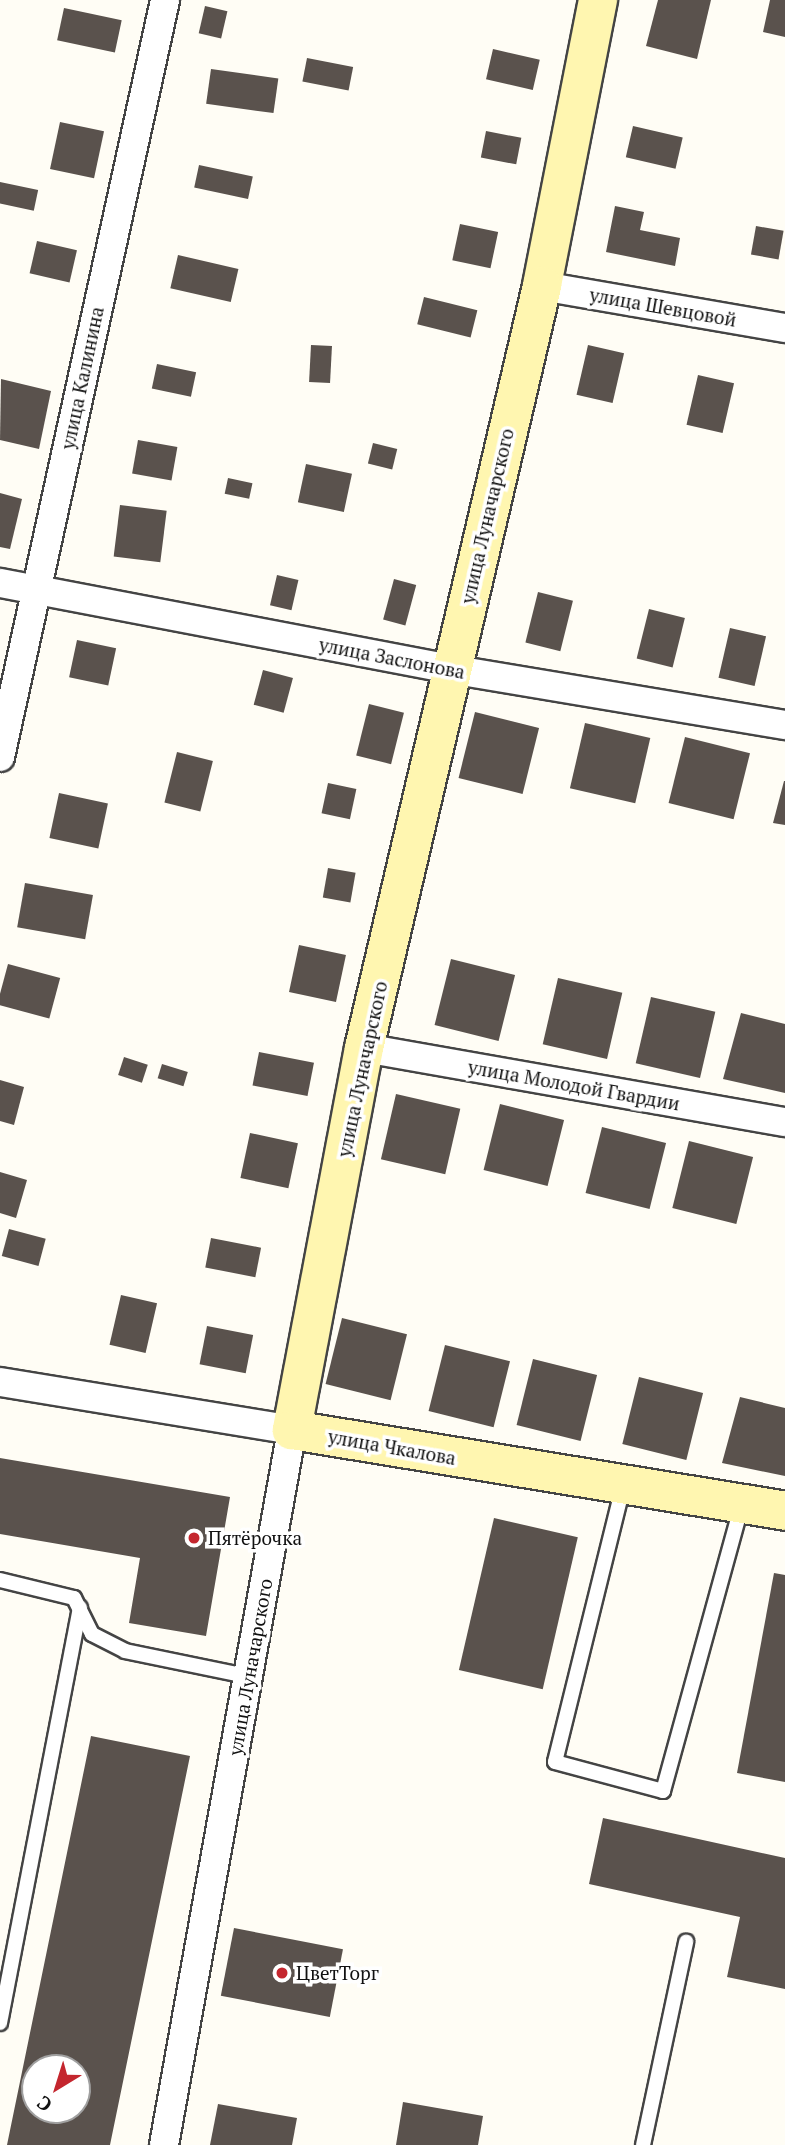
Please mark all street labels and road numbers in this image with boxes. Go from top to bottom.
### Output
street label: улица Шевцовой [588,283,738,331]
street label: улица Калинина [56,305,108,451]
street label: улица Луначарского [456,426,518,606]
street label: улица Заслонова [317,633,467,683]
street label: улица Луначарского [332,979,392,1159]
street label: улица Молодой Гвардии [466,1055,682,1115]
street label: улица Чкалова [326,1425,458,1469]
street label: улица Луначарского [223,1577,277,1757]

